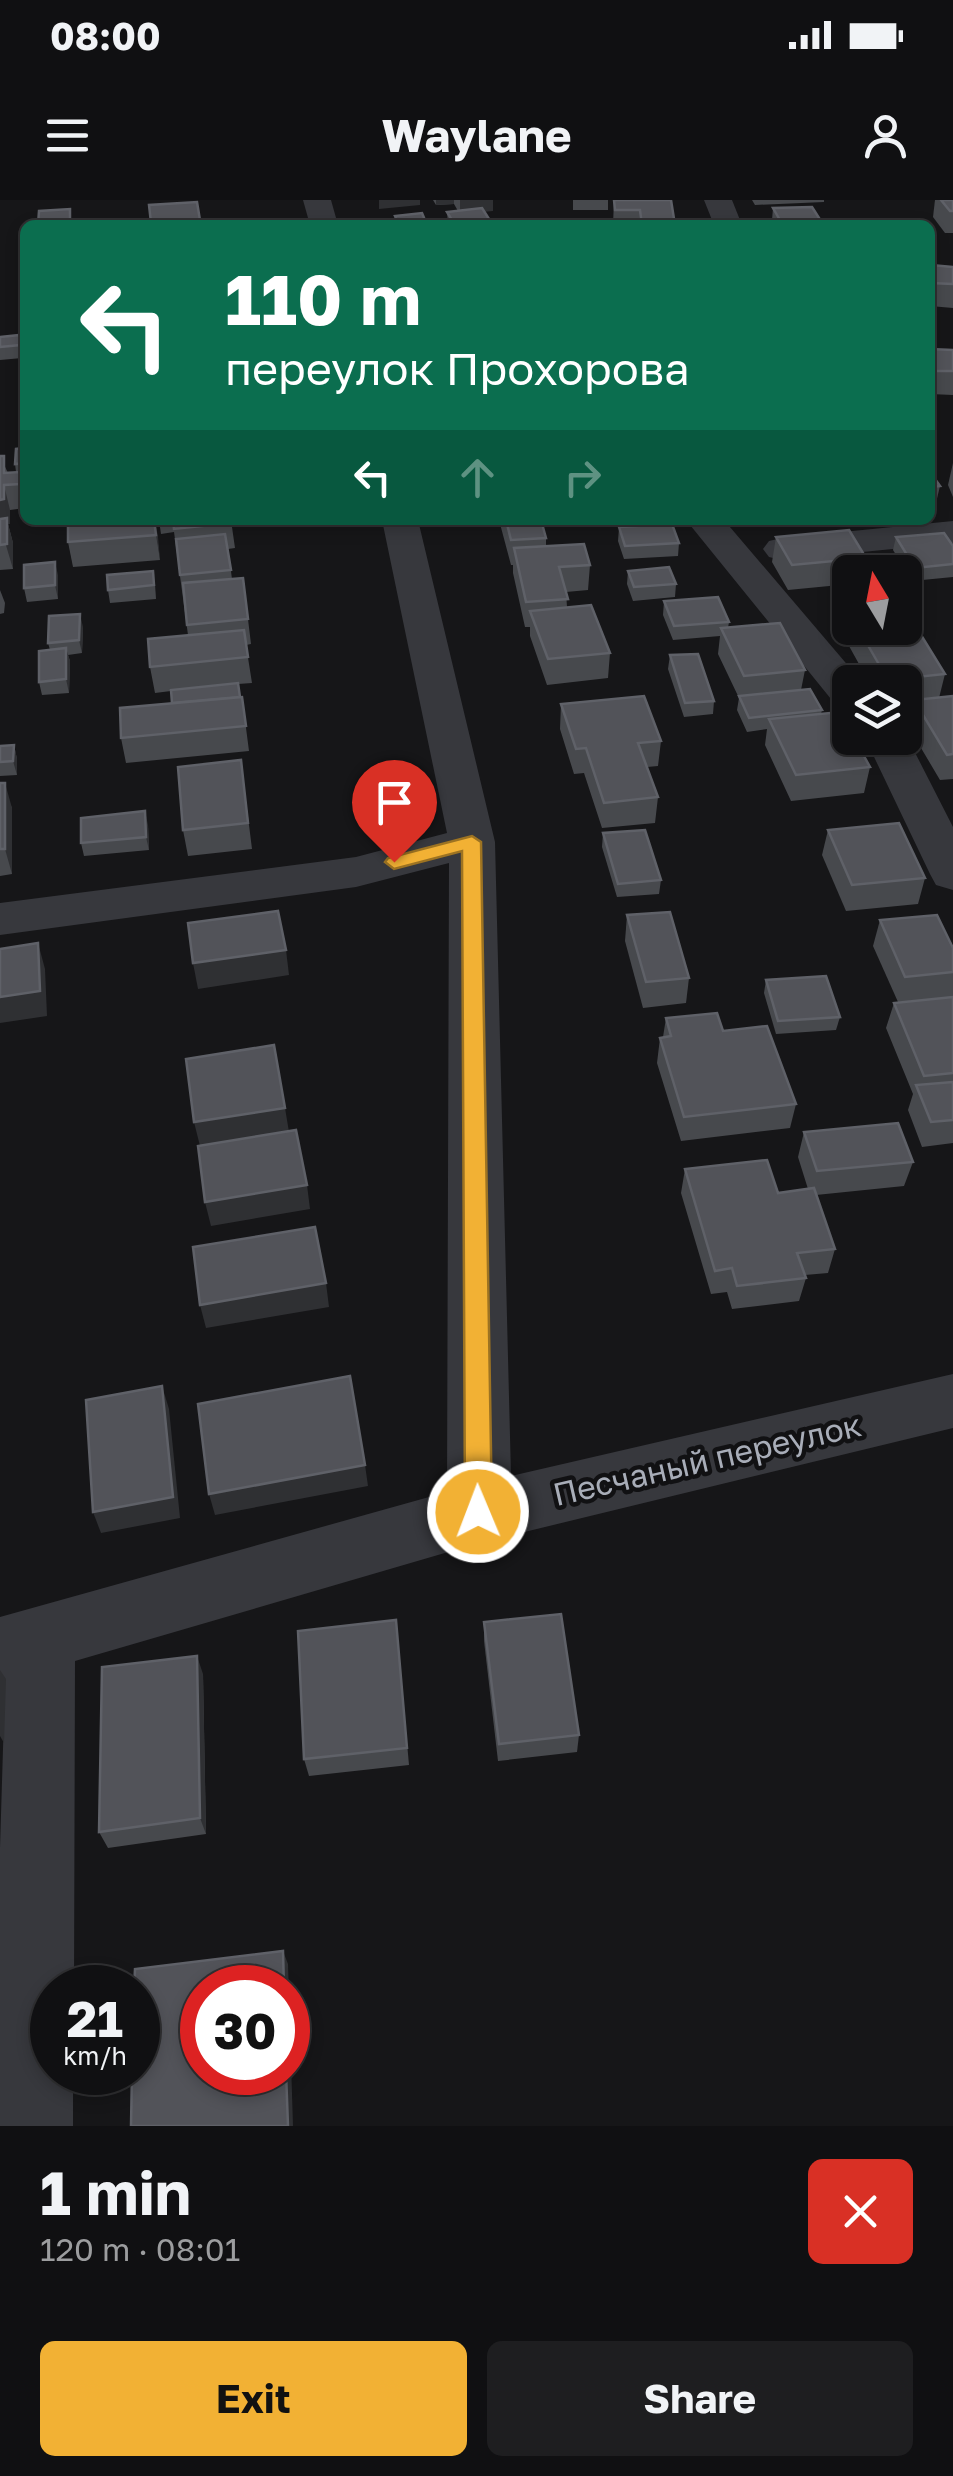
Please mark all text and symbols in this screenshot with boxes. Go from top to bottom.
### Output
text: 08:00 [50,13,161,58]
icon: menu [40,108,95,163]
text: Waylane [381,108,572,162]
icon: person [858,108,913,163]
text: 110 m [225,256,421,340]
icon: left [60,260,190,390]
text: переулок Прохорова [225,341,690,395]
icon: left [345,450,400,505]
icon: ahead [450,450,505,505]
icon: right [555,450,610,505]
north arrow [832,555,922,645]
map controls [832,555,922,755]
button: layers [832,665,922,755]
pin [352,760,437,863]
icon: arrive [367,775,422,830]
street label: Песчаный переулок [549,1405,865,1513]
position arrow [426,1460,530,1564]
speed limit sign: 30 [180,1965,310,2095]
text: 21 [67,1988,123,2048]
text: km/h [63,2040,127,2071]
text: 1 min [40,2156,191,2228]
button: close [808,2159,913,2264]
text: 120 m · 08:01 [40,2230,240,2268]
button: Exit [40,2341,467,2456]
button: Share [487,2341,913,2456]

